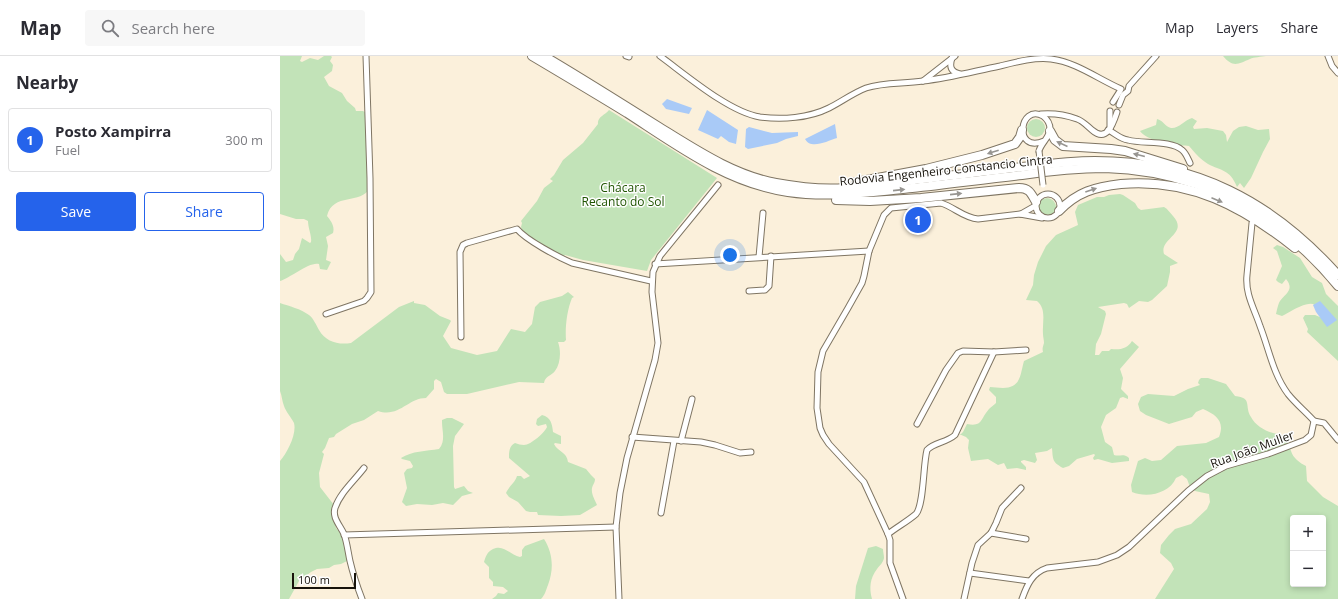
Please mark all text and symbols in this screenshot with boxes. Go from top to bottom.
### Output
search box [85,10,365,46]
text: Map [20,15,61,41]
icon: search [99,17,121,39]
text: Search here [131,18,215,38]
text: Map [1165,18,1194,37]
text: Layers [1216,18,1258,37]
text: Share [1280,18,1318,37]
text: Nearby [16,71,78,94]
text: Posto Xampirra [55,121,171,141]
text: 1 [26,131,34,149]
text: 300 m [225,131,263,149]
text: Fuel [55,141,80,159]
one-way arrow [1056,141,1068,147]
one-way arrow [987,149,999,155]
street label: Rodovia Engenheiro Constancio Cintra [839,150,1053,190]
one-way arrow [1133,152,1145,158]
park label: Chácara Recanto do Sol [581,179,665,210]
one-way arrow [893,186,905,193]
one-way arrow [1085,187,1097,193]
one-way arrow [949,190,962,197]
button: Save [16,192,136,231]
button: Share [144,192,264,231]
one-way arrow [1212,197,1223,203]
pin: 1 [905,205,931,235]
your location [720,245,740,265]
street label: Rua João Muller [1208,426,1296,472]
map controls [1290,515,1326,587]
button: + [1290,515,1326,551]
button: − [1290,551,1326,587]
scale bar [292,571,356,590]
text: 100 m [298,572,330,587]

